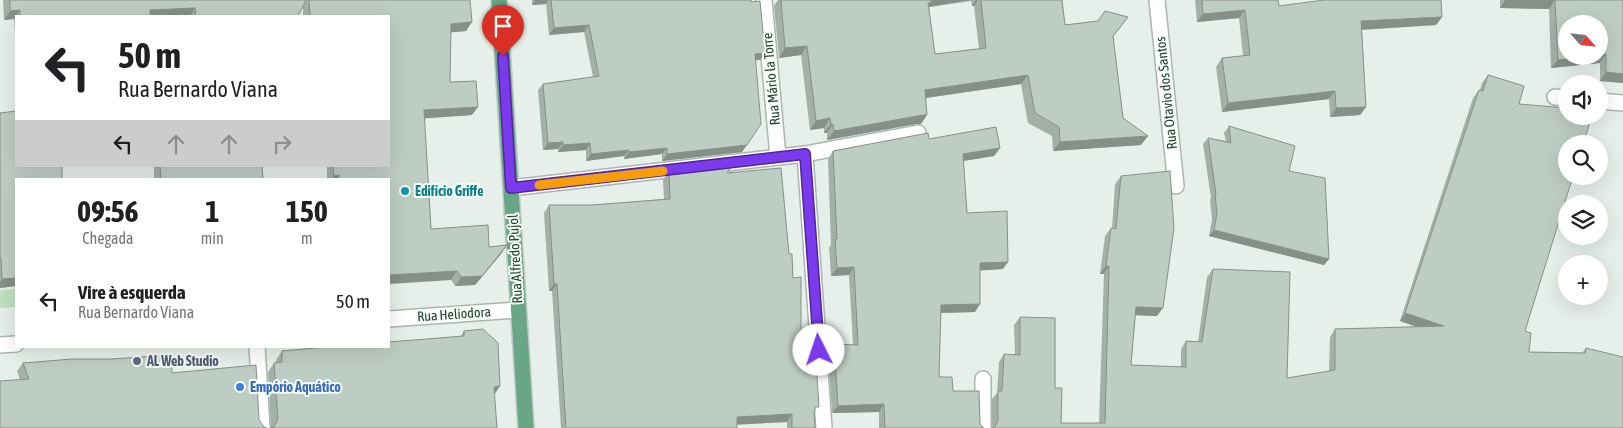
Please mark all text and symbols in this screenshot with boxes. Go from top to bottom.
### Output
pin [482,5,524,56]
icon: arrive [489,12,517,40]
north arrow [1558,15,1608,65]
map controls [1558,15,1608,305]
street label: Rua Mário la Torre [759,32,783,126]
icon: left [35,35,100,100]
text: 50 m [118,35,181,75]
street label: Rua Otavio dos Santos [1152,36,1180,150]
button: sound [1558,75,1608,125]
text: Rua Bernardo Viana [118,76,278,102]
icon: left [109,130,137,158]
icon: ahead [162,130,190,158]
icon: ahead [215,130,243,158]
icon: right [268,130,296,158]
button: search [1558,135,1608,185]
place label: Edifício Griffe [415,183,484,199]
marker: Edifício Griffe [399,185,411,197]
text: 09:56 [77,194,139,228]
text: 1 [205,194,219,228]
text: 150 [286,194,328,228]
button: layers [1558,195,1608,245]
street label: Rua Alfredo Pujol [505,214,525,304]
text: Chegada [82,229,133,247]
text: min [201,229,224,247]
text: m [301,229,313,247]
button: + [1558,255,1608,305]
text: Vire à esquerda [78,281,186,303]
icon: left [35,287,63,315]
text: 50 m [336,290,370,312]
text: Rua Bernardo Viana [78,303,194,321]
street label: Rua Heliodora [417,303,491,325]
position arrow [792,323,844,375]
place label: AL Web Studio [146,353,219,369]
marker: AL Web Studio [131,355,143,367]
place label: Empório Aquático [250,379,341,395]
marker: Empório Aquático [234,381,246,393]

